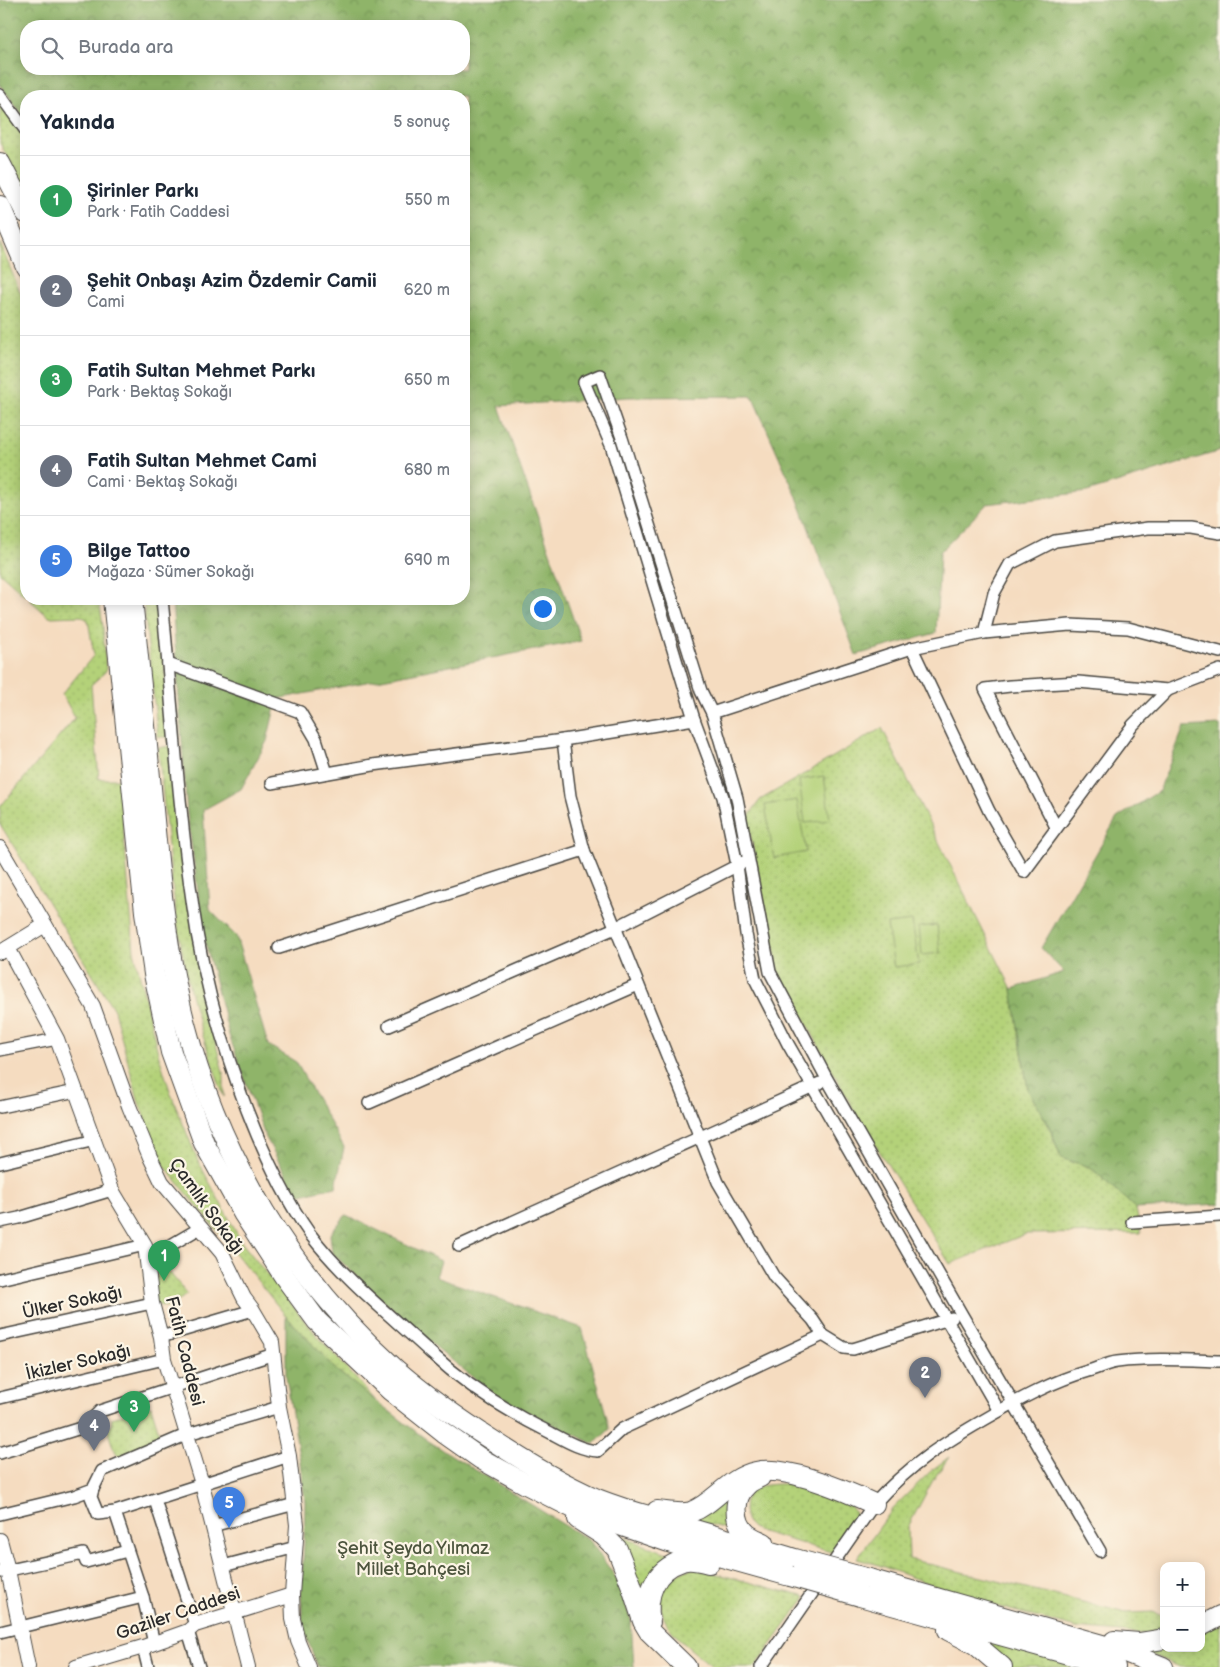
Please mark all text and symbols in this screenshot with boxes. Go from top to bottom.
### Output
search box [20,20,470,75]
icon: search [38,34,66,62]
text: Burada ara [78,36,174,59]
text: Yakında [40,110,115,135]
text: 5 sonuç [393,113,450,132]
text: Şirinler Parkı [87,180,199,203]
text: 1 [53,191,59,210]
text: 550 m [405,191,450,210]
text: Park · Fatih Caddesi [87,203,229,222]
text: Şehit Onbaşı Azim Özdemir Camii [87,270,377,293]
text: 2 [51,281,61,300]
text: 620 m [404,281,450,300]
text: Cami [87,293,124,312]
text: Fatih Sultan Mehmet Parkı [87,360,316,383]
text: 3 [51,371,61,390]
text: 650 m [404,371,450,390]
text: Park · Bektaş Sokağı [87,383,232,402]
text: Fatih Sultan Mehmet Cami [87,450,317,473]
text: 4 [51,461,61,480]
text: 680 m [404,461,450,480]
text: Cami · Bektaş Sokağı [87,473,237,492]
text: Bilge Tattoo [87,540,190,563]
text: 5 [51,551,61,570]
text: 690 m [404,551,450,570]
text: Mağaza · Sümer Sokağı [87,563,254,582]
your location [530,596,556,622]
street label: Çamlık Sokağı [165,1154,249,1259]
pin: 1 [148,1240,180,1281]
street label: Ülker Sokağı [20,1281,124,1323]
street label: Fatih Caddesi [161,1294,208,1408]
street label: İkizler Sokağı [23,1339,133,1385]
pin: 2 [909,1357,941,1398]
pin: 3 [118,1391,150,1432]
pin: 4 [78,1410,110,1451]
pin: 5 [213,1487,245,1528]
park label: Şehit Şeyda Yılmaz Millet Bahçesi [337,1538,489,1580]
map controls [1160,1562,1205,1652]
button: + [1160,1562,1205,1607]
street label: Gaziler Caddesi [113,1582,243,1645]
button: − [1160,1607,1205,1652]

